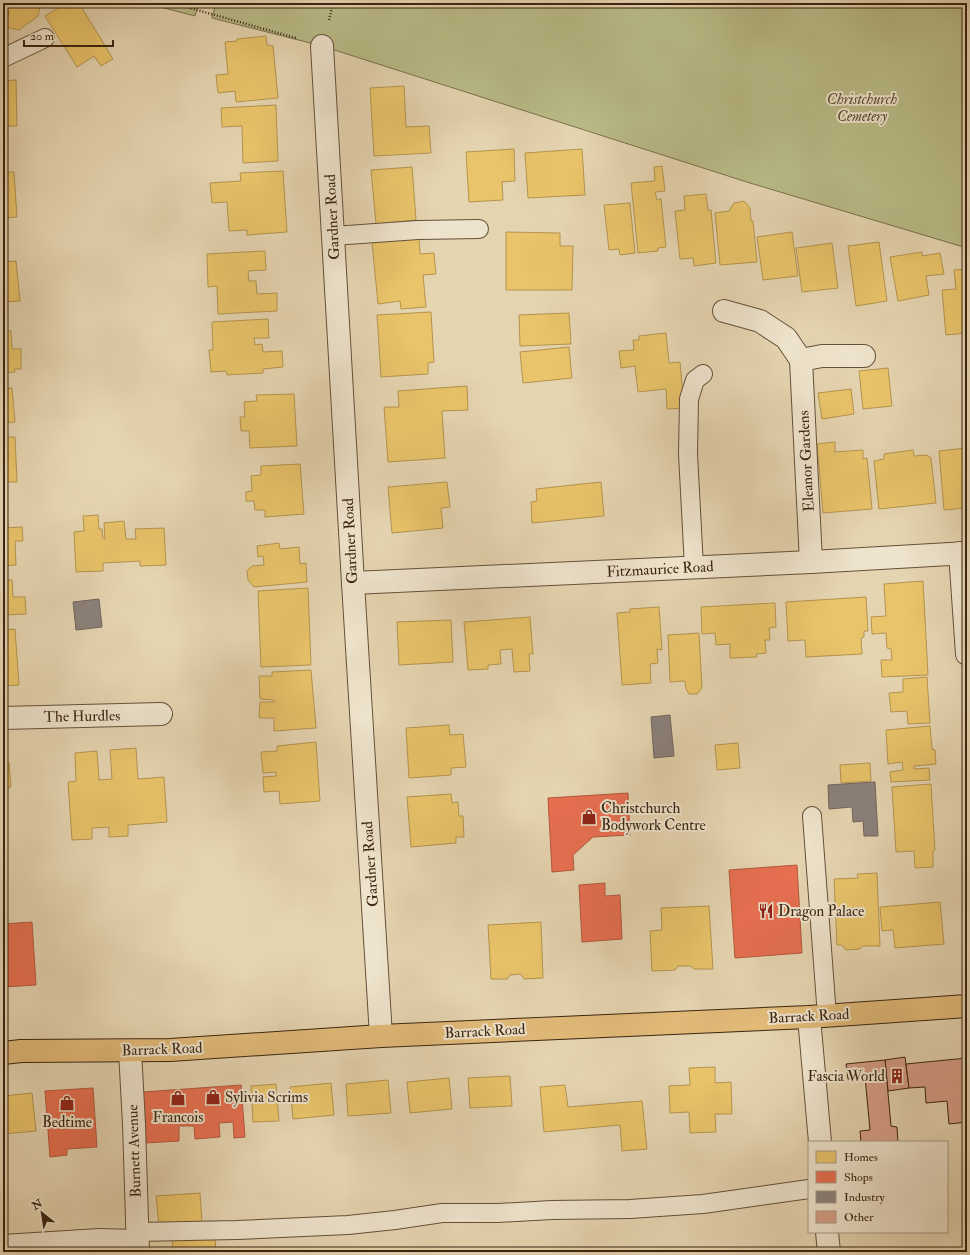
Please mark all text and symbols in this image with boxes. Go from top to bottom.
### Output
scale bar [24,22,113,48]
text: 20 m [30,29,55,44]
park label: Christchurch Cemetery [827,90,897,126]
street label: Gardner Road [321,173,344,260]
street label: Eleanor Gardens [794,410,819,512]
street label: Gardner Road [339,497,362,584]
street label: Fitzmaurice Road [606,557,715,582]
street label: The Hurdles [44,706,120,727]
place label: Christchurch Bodywork Centre [601,799,706,835]
shop icon: Christchurch Bodywork Centre [580,808,598,826]
street label: Gardner Road [358,820,383,907]
restaurant icon: Dragon Palace [757,902,775,920]
place label: Dragon Palace [778,902,864,921]
street label: Barrack Road [768,1005,851,1028]
street label: Barrack Road [444,1020,527,1043]
street label: Barrack Road [121,1039,203,1060]
place label: Fascia World [807,1067,886,1086]
building icon: Fascia World [888,1067,906,1085]
shop icon: Sylivia Scrims [204,1088,222,1106]
place label: Sylivia Scrims [225,1088,308,1107]
shop icon: Francois [169,1089,187,1107]
shop icon: Bedtime [58,1094,76,1112]
street label: Burnett Avenue [123,1104,146,1198]
place label: Francois [153,1108,203,1127]
place label: Bedtime [42,1113,92,1132]
legend [808,1141,948,1233]
text: Homes [844,1150,878,1165]
text: Shops [844,1170,873,1185]
text: Industry [844,1190,886,1205]
north arrow [22,1193,62,1233]
text: N [29,1196,46,1213]
text: Other [844,1210,874,1225]

